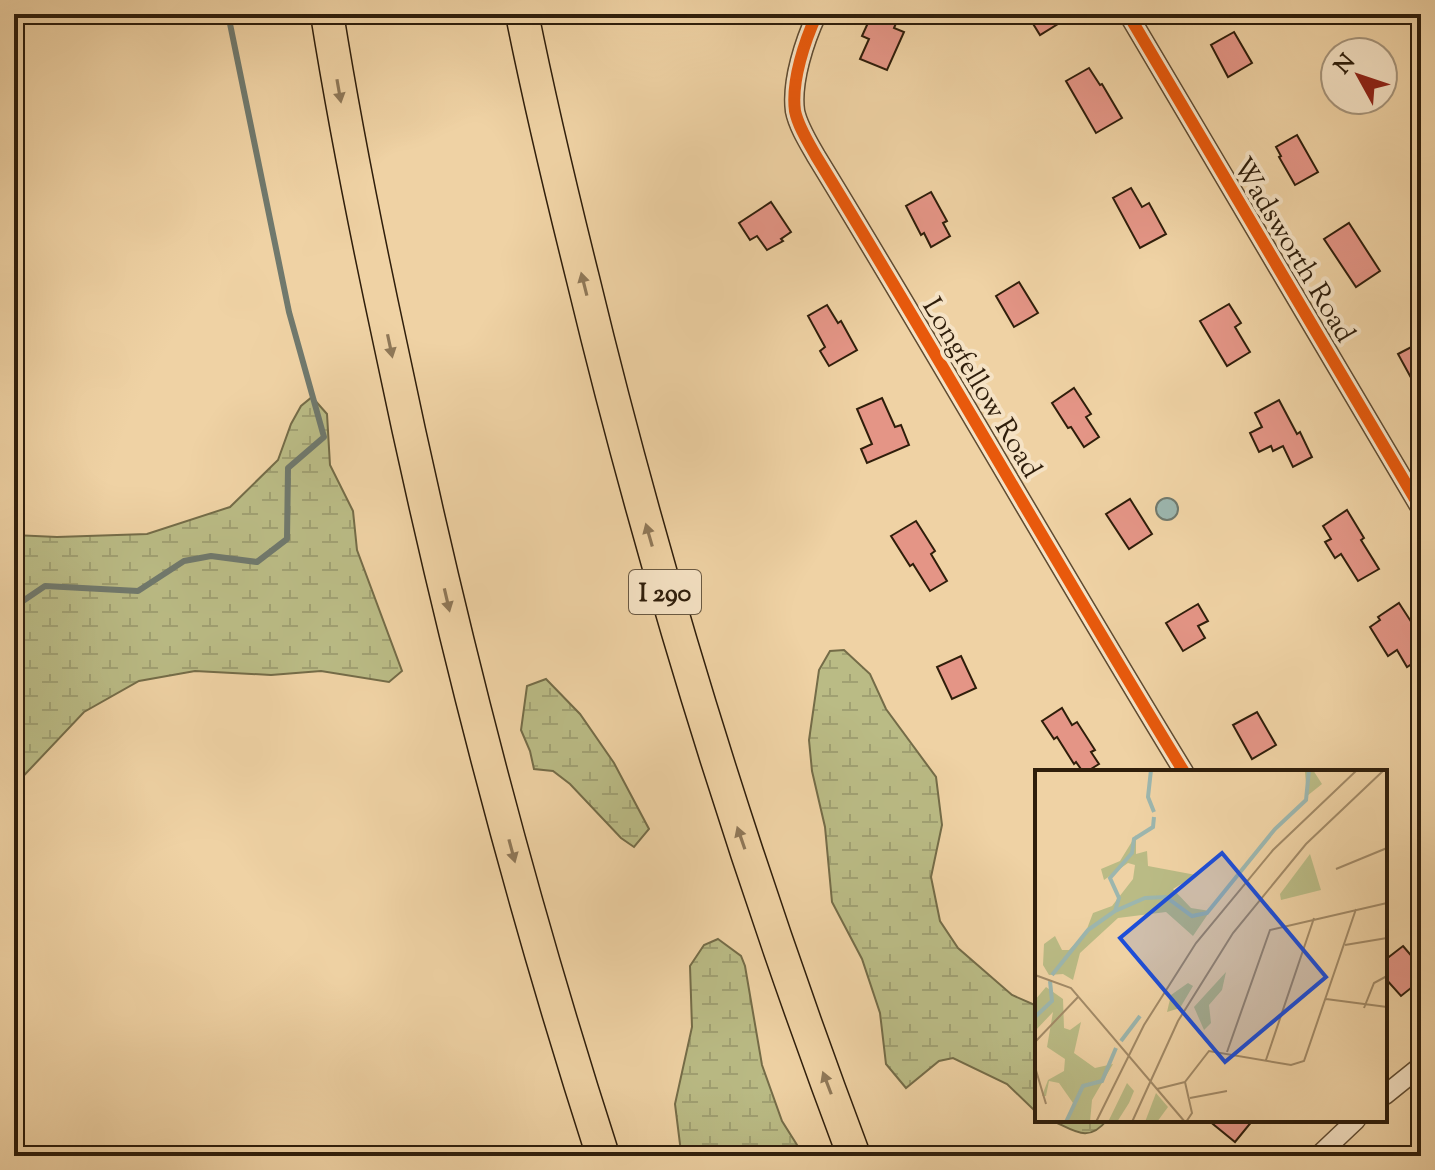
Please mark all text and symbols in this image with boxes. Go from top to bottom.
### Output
north arrow [1319,36,1399,116]
text: N [1328,48,1364,82]
one-way arrow [334,79,346,104]
street label: Wadsworth Road [1221,150,1364,351]
one-way arrow [577,271,590,296]
street label: Longfellow Road [911,291,1050,486]
one-way arrow [384,334,397,359]
one-way arrow [642,523,655,547]
road number: I 290 [629,570,701,614]
one-way arrow [441,587,454,612]
inset map [1035,770,1387,1122]
one-way arrow [734,825,746,849]
one-way arrow [506,840,519,864]
one-way arrow [820,1071,833,1095]

